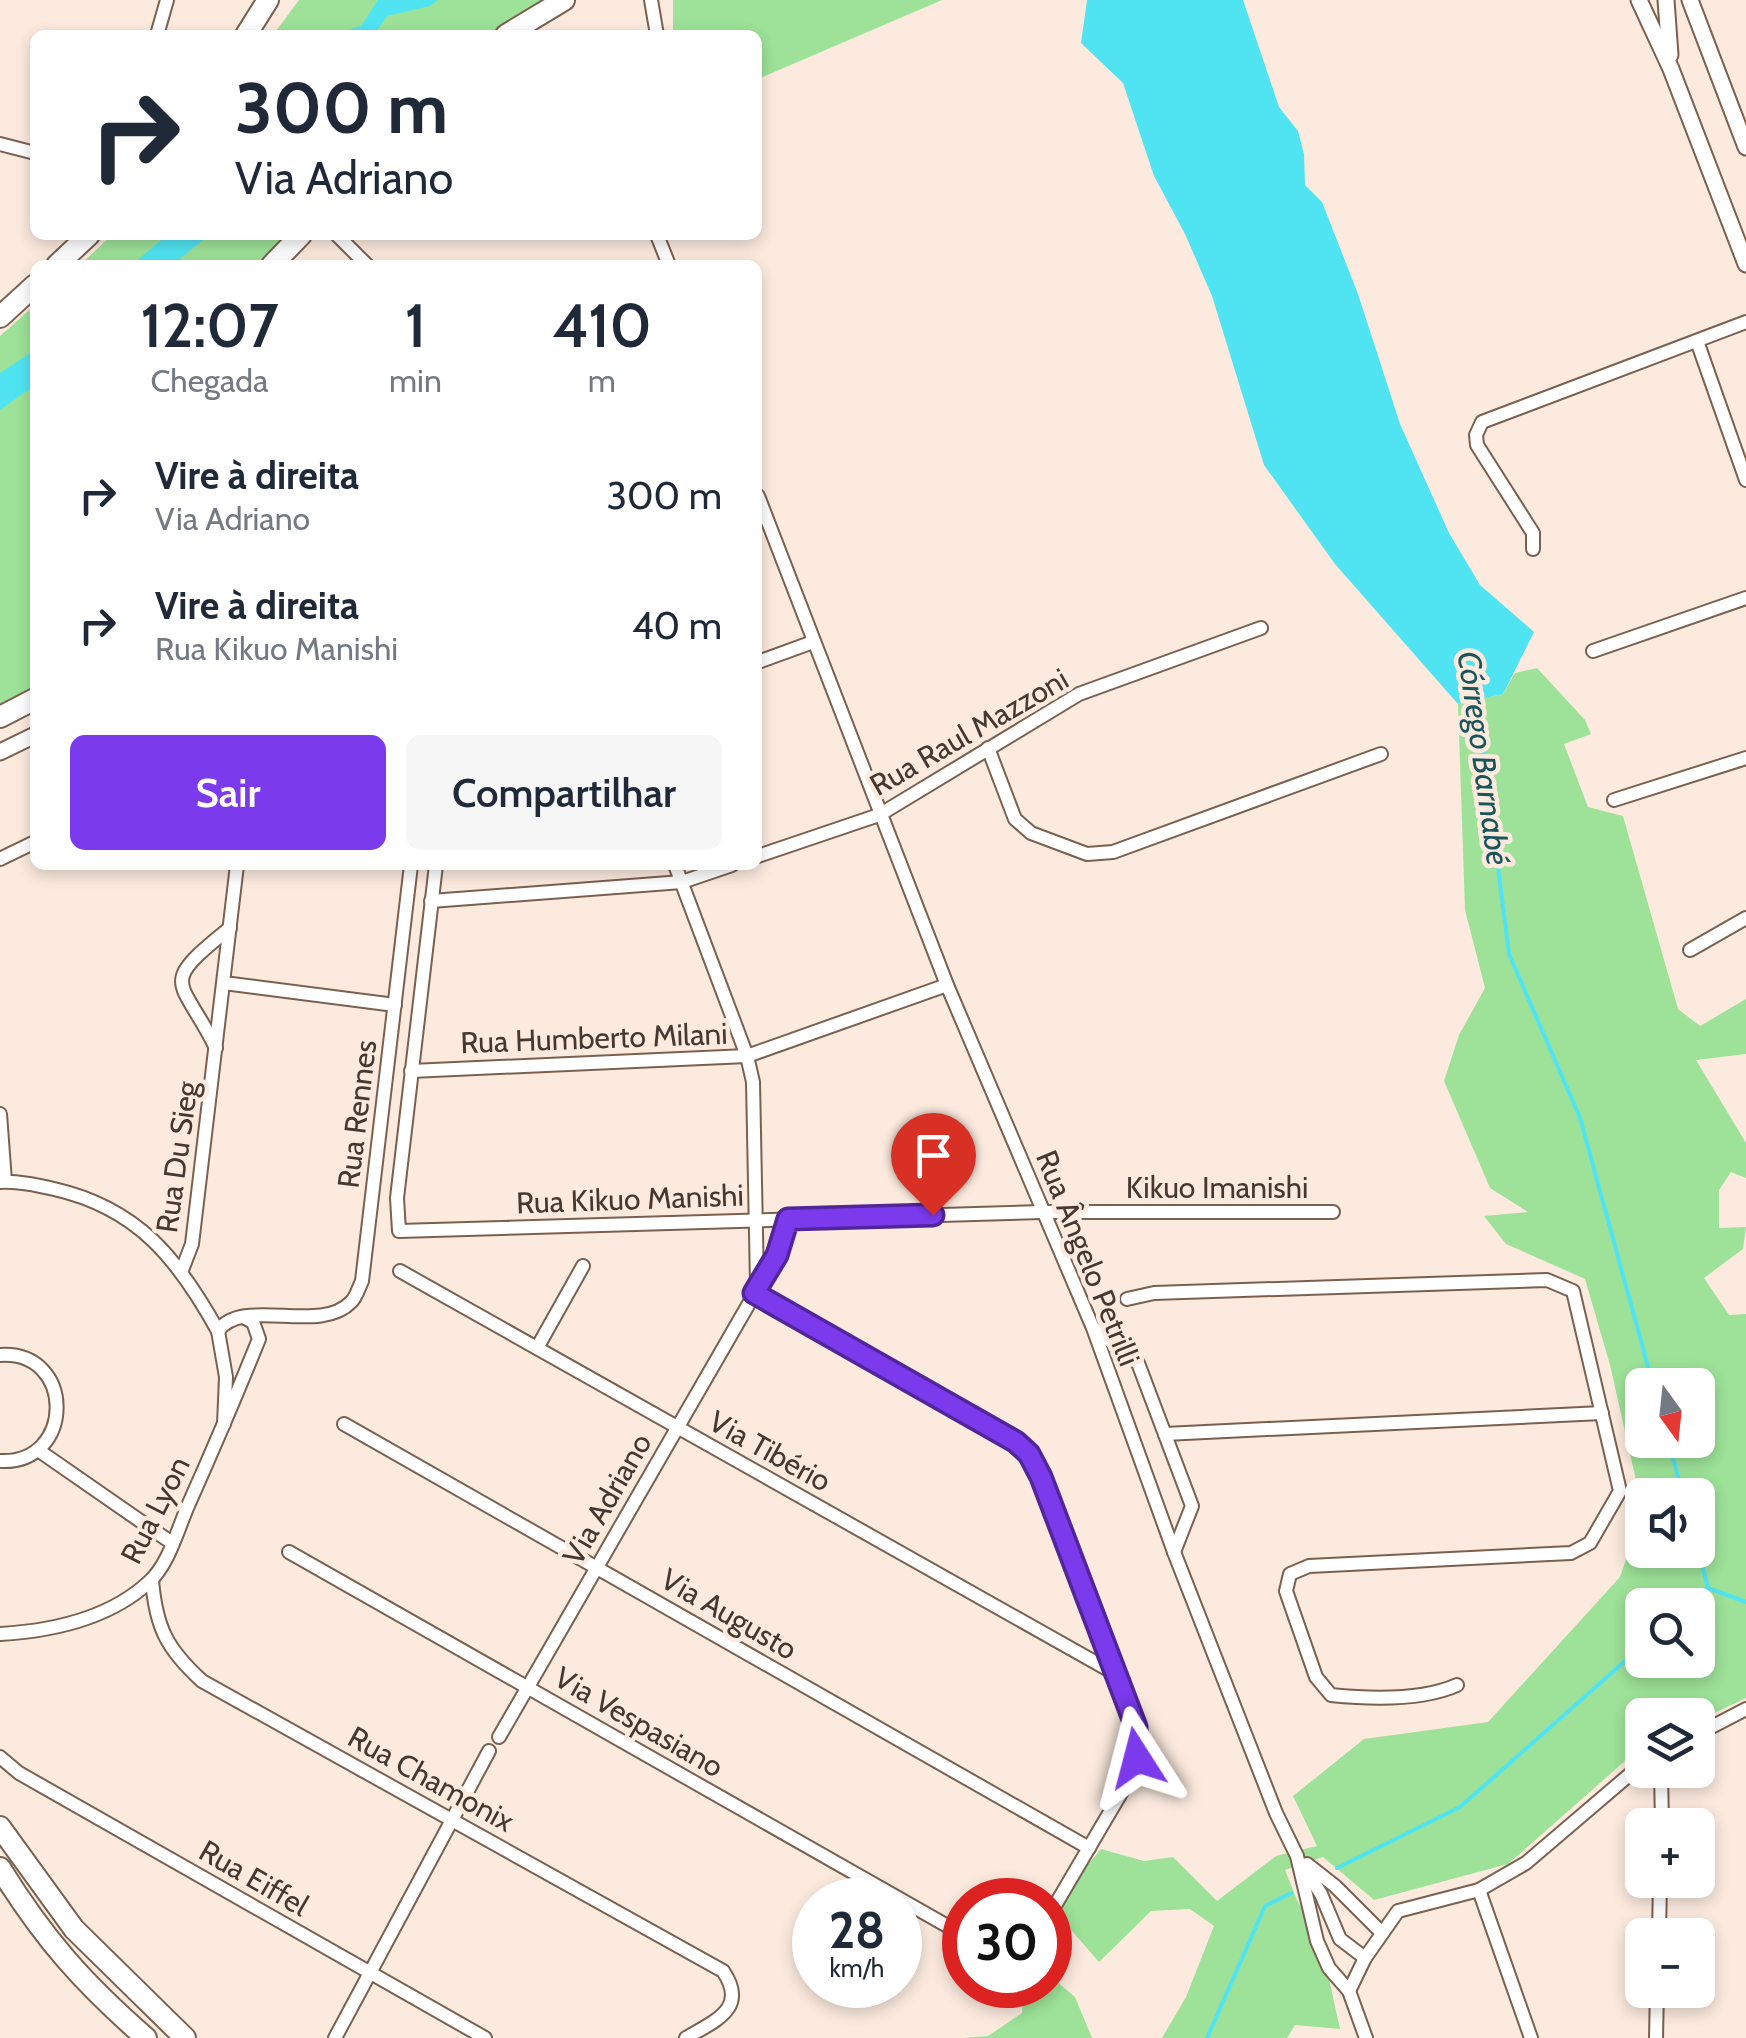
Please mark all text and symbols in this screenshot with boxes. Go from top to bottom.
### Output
text: 300 m [235,65,448,151]
icon: right [70,70,200,200]
text: Via Adriano [235,151,453,205]
text: 12:07 [140,289,279,362]
text: 1 [405,289,426,362]
text: 410 [552,289,652,362]
text: Chegada [151,361,268,400]
text: min [389,361,442,400]
text: m [588,361,616,400]
text: Vire à direita [155,452,359,499]
icon: right [70,468,125,523]
text: 300 m [607,472,722,519]
text: Via Adriano [155,499,310,538]
text: Vire à direita [155,582,359,629]
icon: right [70,598,125,653]
text: 40 m [632,602,722,649]
text: Rua Kikuo Manishi [155,629,398,668]
water label: Córrego Barnabé [1450,648,1518,868]
street label: Rua Raul Mazzoni [863,660,1075,804]
button: Sair [70,735,386,850]
button: Compartilhar [406,735,722,850]
street label: Rua Humberto Milani [460,1015,728,1061]
street label: Rua Rennes [330,1038,384,1190]
street label: Rua Du Sieg [148,1078,206,1235]
pin [891,1113,976,1216]
icon: arrive [906,1128,961,1183]
street label: Rua Ângelo Petrilli [1028,1145,1148,1371]
street label: Kikuo Imanishi [1126,1169,1308,1206]
street label: Rua Kikuo Manishi [516,1177,744,1221]
north arrow [1625,1368,1715,1458]
map controls [1625,1368,1715,2008]
street label: Via Tibério [703,1402,837,1500]
street label: Via Adriano [555,1427,659,1571]
street label: Rua Lyon [112,1450,198,1570]
button: sound [1625,1478,1715,1568]
street label: Via Augusto [655,1560,803,1668]
button: search [1625,1588,1715,1678]
street label: Via Vespasiano [548,1659,730,1785]
button: layers [1625,1698,1715,1788]
position arrow [1085,1706,1189,1810]
street label: Rua Chamonix [342,1718,520,1840]
button: + [1625,1808,1715,1898]
street label: Rua Eiffel [193,1832,315,1924]
speed limit sign: 30 [942,1878,1072,2008]
text: 28 [829,1900,885,1961]
button: − [1625,1918,1715,2008]
text: km/h [830,1953,884,1983]

